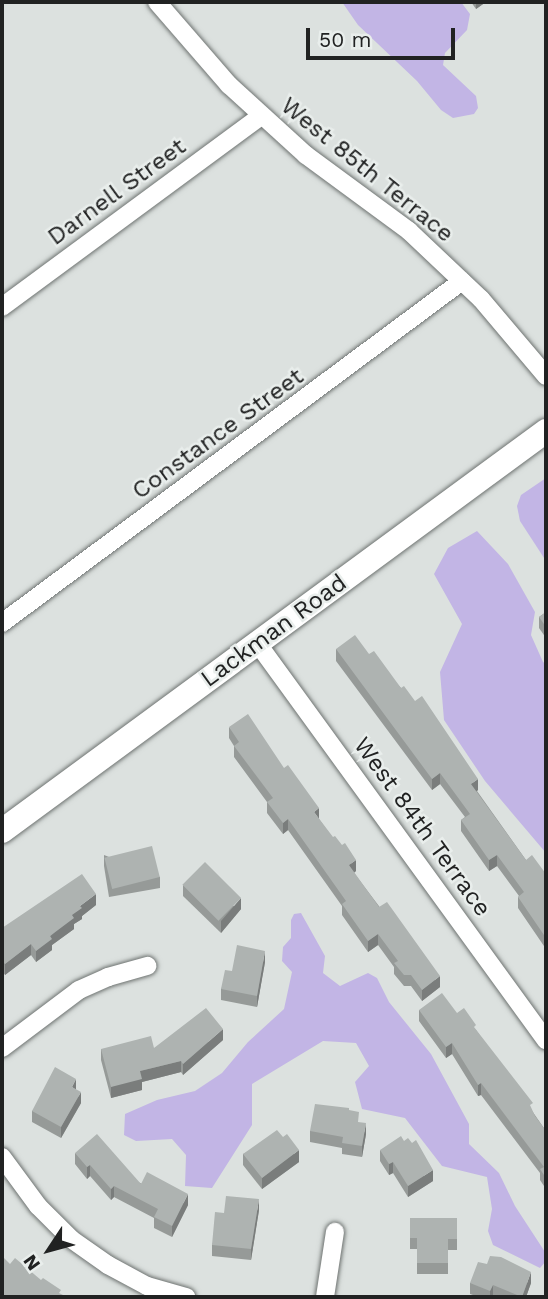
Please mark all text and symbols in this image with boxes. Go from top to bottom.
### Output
scale bar [310,14,459,58]
text: 50 m [319,27,371,52]
street label: West 85th Terrace [275,91,459,249]
street label: Darnell Street [42,132,192,252]
street label: Constance Street [127,362,309,506]
street label: Lackman Road [196,568,352,694]
street label: West 84th Terrace [347,731,497,923]
north arrow [14,1215,84,1285]
text: N [18,1250,45,1275]

